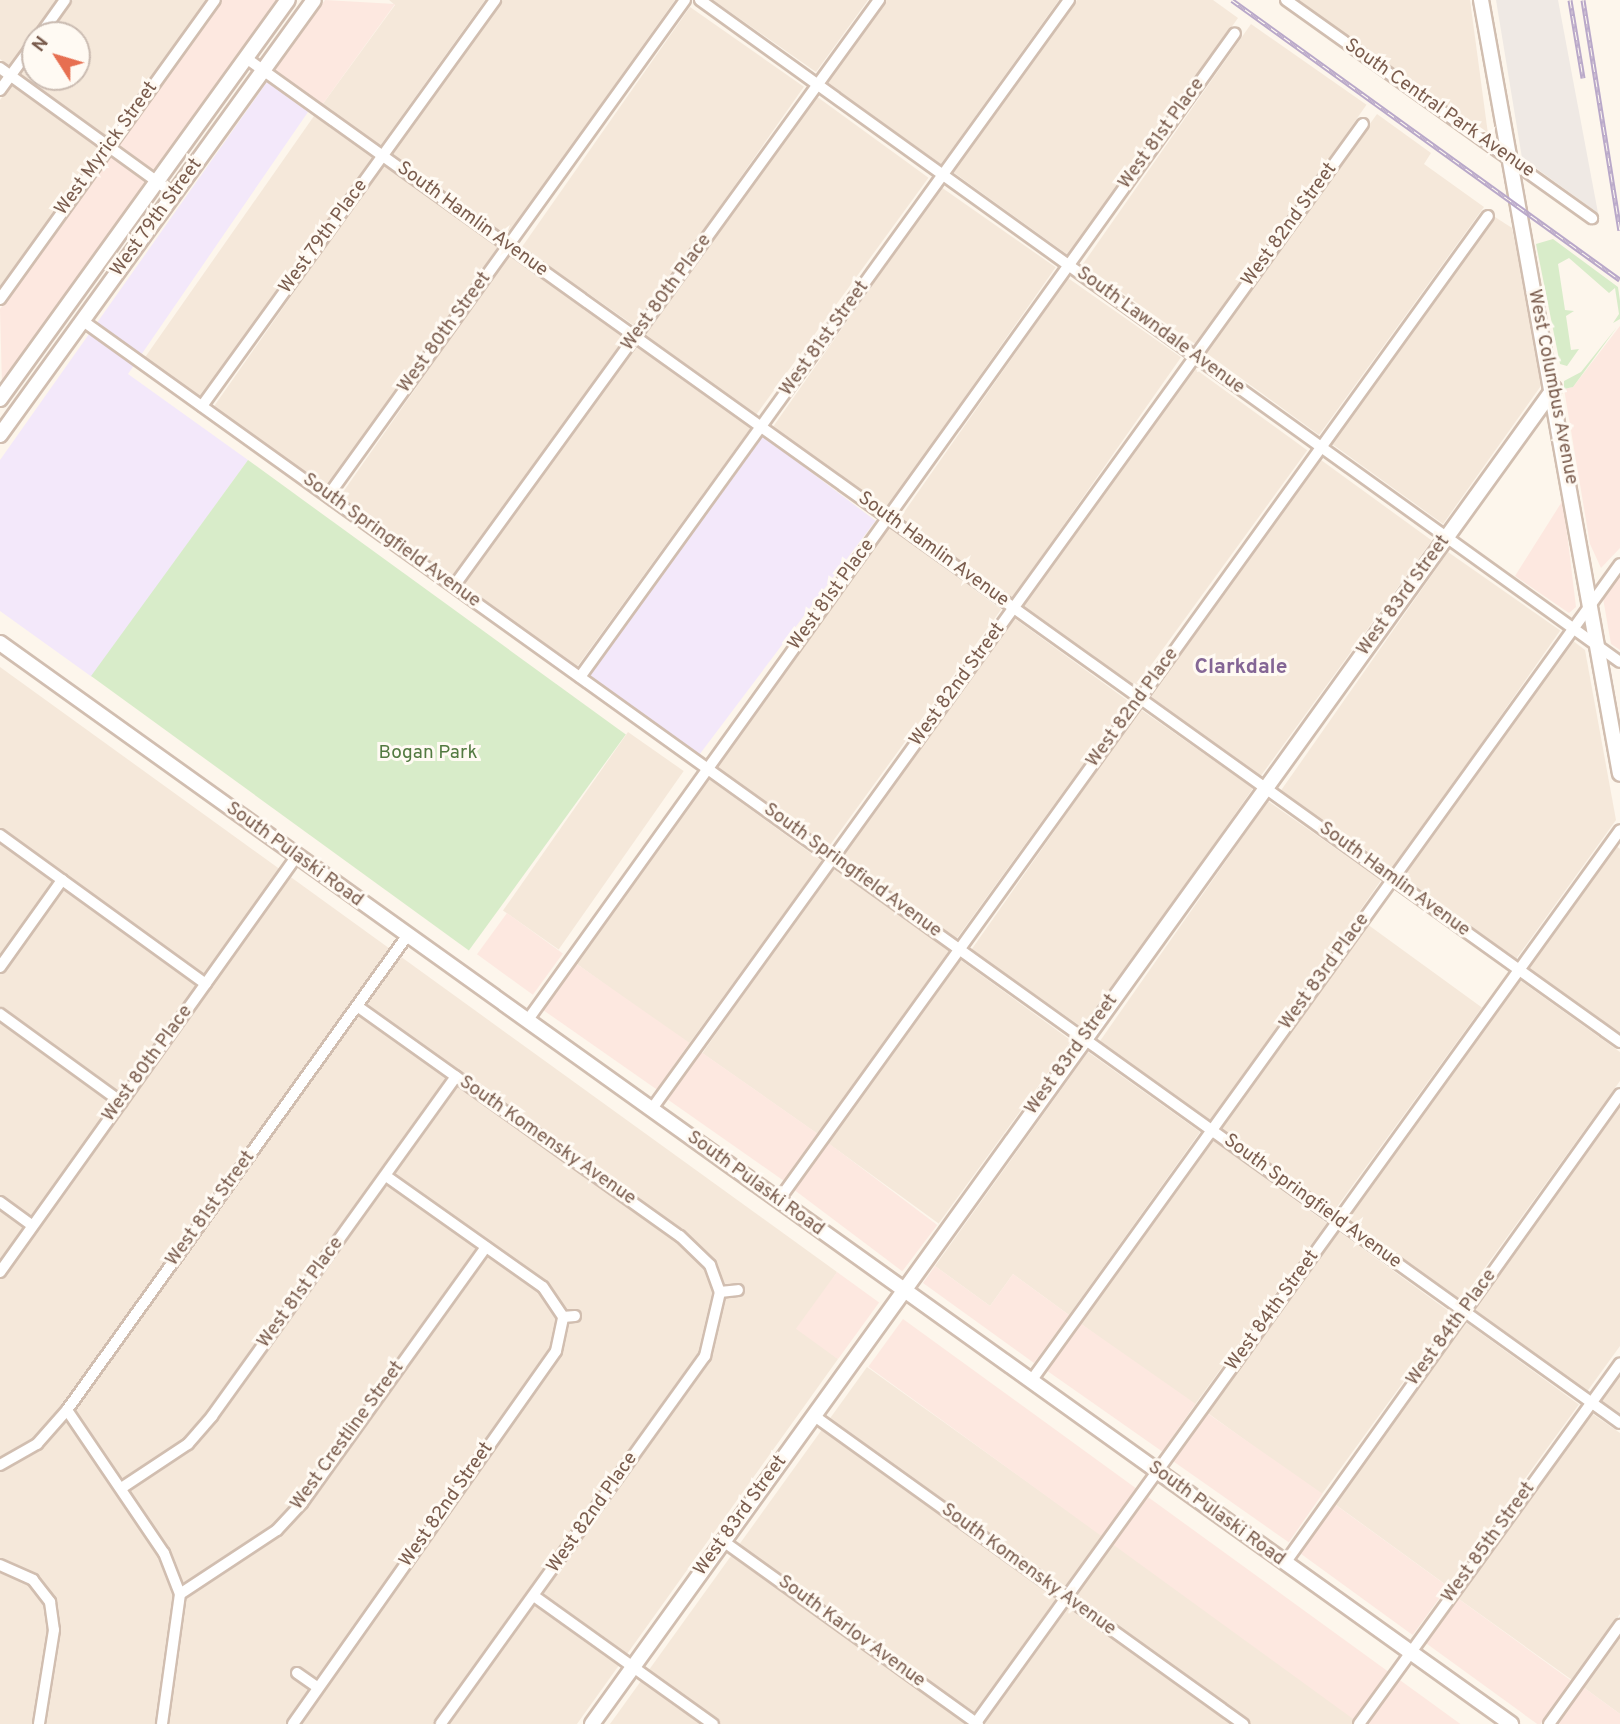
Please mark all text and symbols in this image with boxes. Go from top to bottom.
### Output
north arrow [21,21,91,91]
text: N [27,32,55,57]
street label: South Central Park Avenue [1339,34,1539,184]
street label: West 81st Place [1114,74,1210,194]
street label: West Myrick Street [51,78,163,220]
street label: West 79th Street [106,154,208,282]
street label: South Hamlin Avenue [392,157,552,283]
street label: West 82nd Street [1237,159,1343,291]
street label: West 79th Place [275,175,373,299]
street label: West 80th Place [617,230,717,356]
street label: South Lawndale Avenue [1071,262,1249,400]
street label: West 80th Street [393,268,497,398]
street label: West 81st Street [776,277,874,401]
street label: West Columbus Avenue [1522,287,1582,487]
street label: South Springfield Avenue [297,469,485,613]
street label: South Hamlin Avenue [853,487,1013,613]
street label: West 83rd Street [1353,531,1455,661]
street label: West 81st Place [784,535,880,655]
street label: West 82nd Street [905,619,1011,751]
street label: West 82nd Place [1082,644,1184,772]
district label: Clarkdale [1195,655,1287,681]
park label: Bogan Park [379,743,477,765]
street label: South Pulaski Road [221,798,367,912]
street label: South Springfield Avenue [758,799,946,943]
street label: South Hamlin Avenue [1314,817,1474,943]
street label: West 83rd Place [1275,909,1375,1035]
street label: West 83rd Street [1021,990,1123,1120]
street label: West 80th Place [98,1001,198,1127]
street label: South Komensky Avenue [454,1071,640,1211]
street label: South Pulaski Road [682,1127,828,1241]
street label: South Springfield Avenue [1218,1130,1406,1274]
street label: West 81st Street [162,1147,260,1271]
street label: West 81st Place [253,1233,349,1353]
street label: West 84th Street [1222,1246,1324,1376]
street label: West 84th Place [1402,1265,1502,1391]
street label: West Crestline Street [286,1357,410,1515]
street label: West 82nd Street [395,1438,499,1572]
street label: West 82nd Place [543,1448,643,1578]
street label: West 83rd Street [690,1451,792,1581]
street label: South Pulaski Road [1143,1457,1289,1571]
street label: West 85th Street [1438,1478,1540,1608]
street label: South Komensky Avenue [936,1499,1120,1641]
street label: South Karlov Avenue [773,1571,929,1693]

